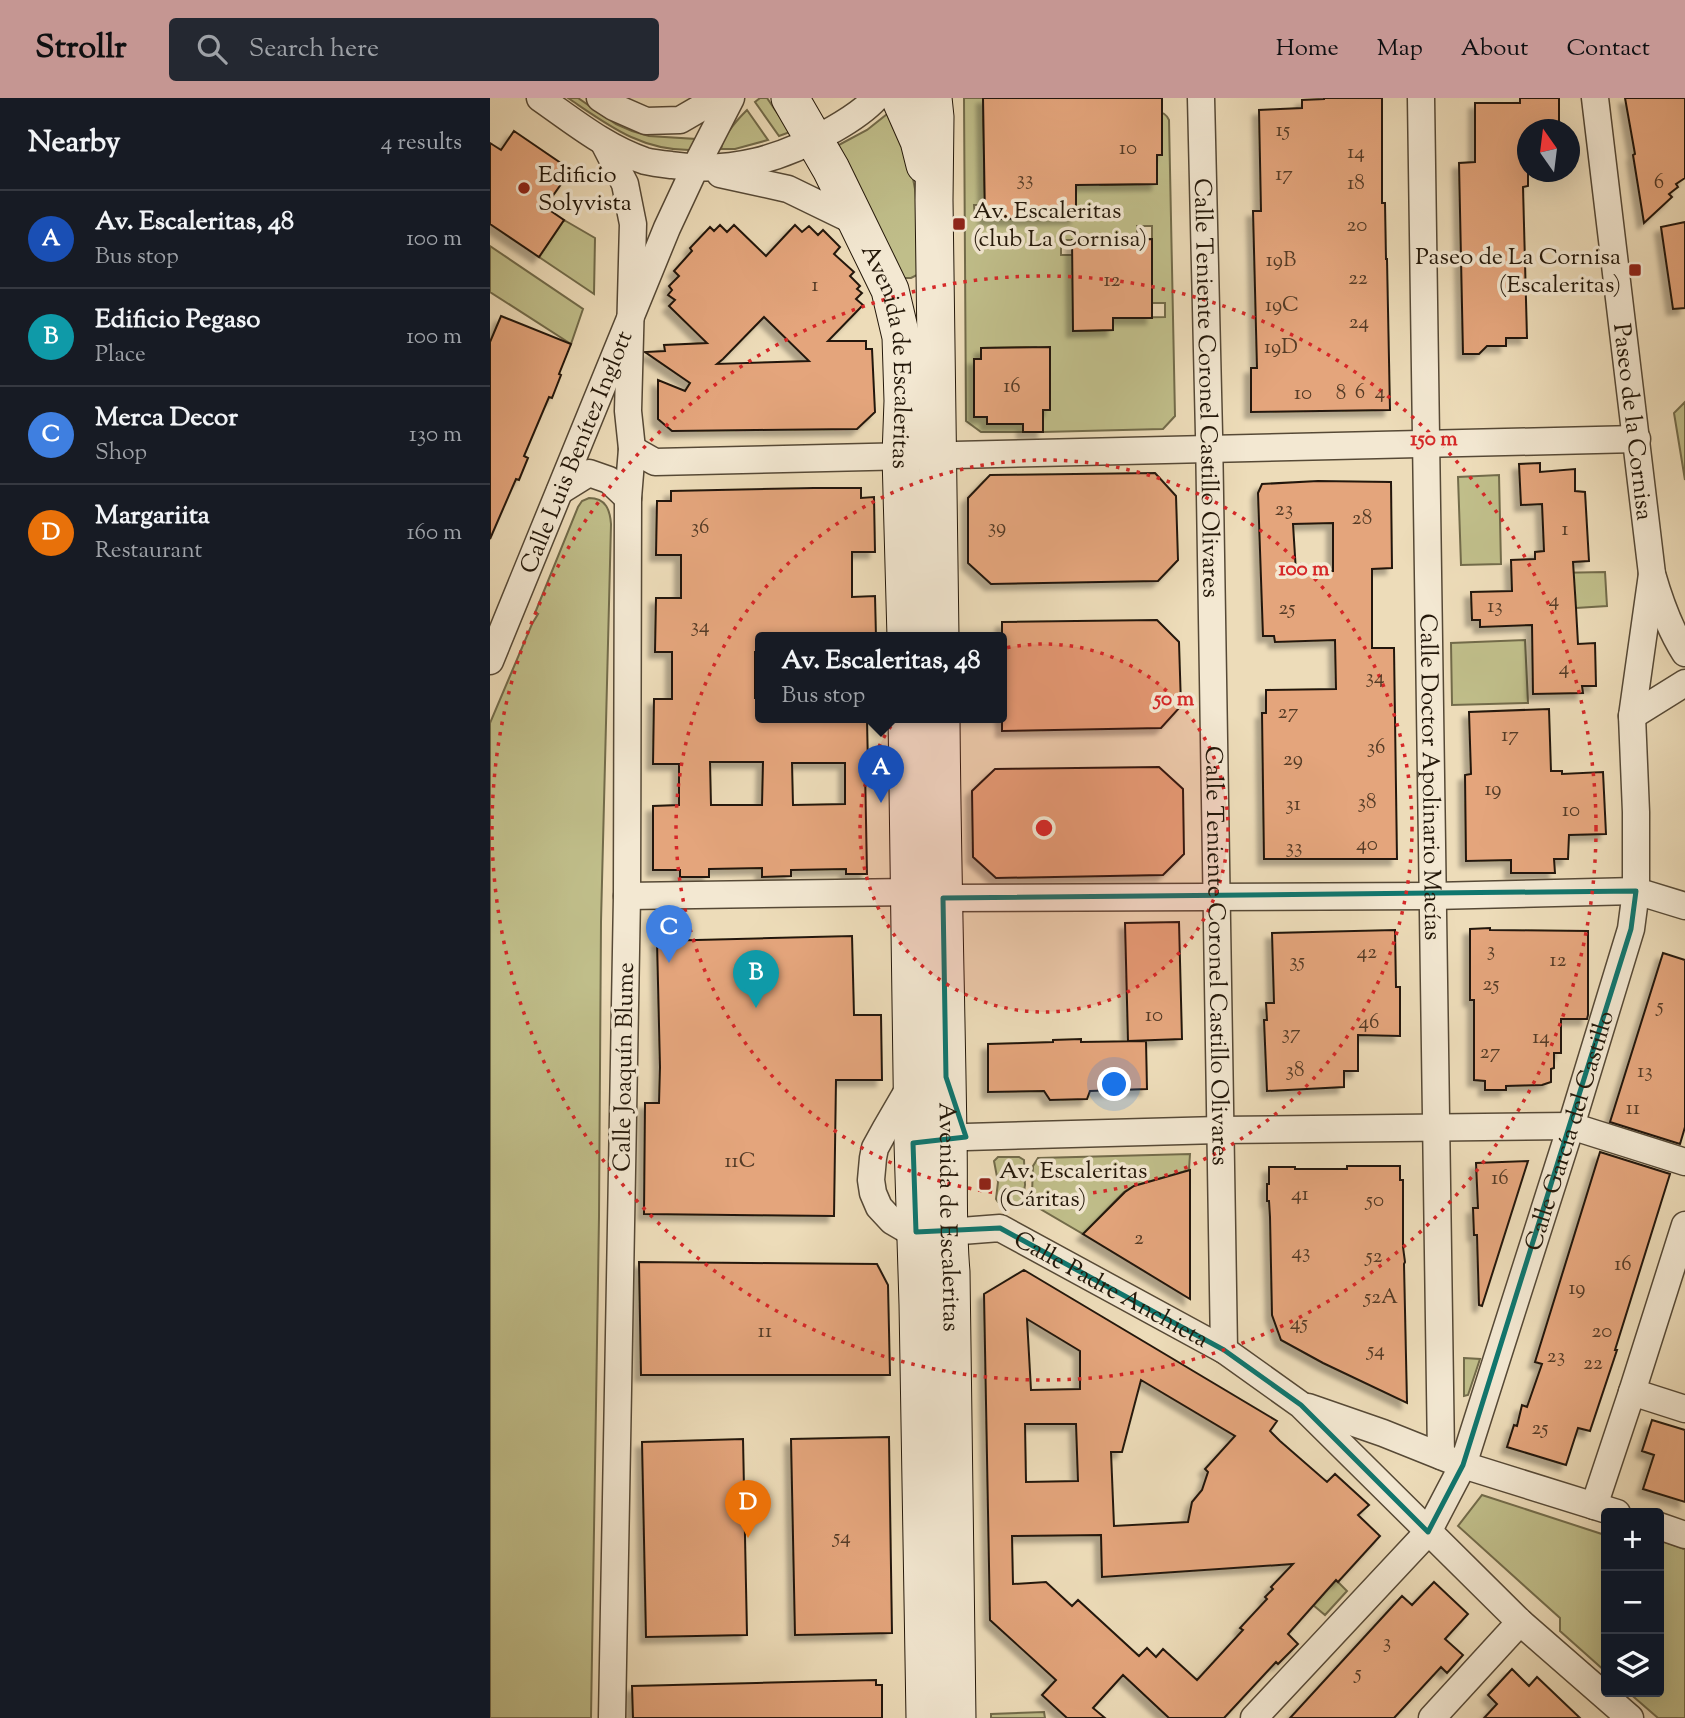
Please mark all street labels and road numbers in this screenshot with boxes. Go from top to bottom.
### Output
street label: Calle Teniente Coronel Castillo Olivares [1184,178,1227,598]
street label: Avenida de Escaleritas [851,239,918,469]
street label: Paseo de la Cornisa [1603,322,1660,522]
street label: Calle Luis Benítez Inglott [513,326,642,579]
street label: Calle Doctor Apolinario Macías [1410,613,1448,941]
street label: Calle Teniente Coronel Castillo Olivares [1195,746,1236,1166]
street label: Calle Joaquín Blume [606,962,644,1172]
street label: Calle García del Castillo [1517,1007,1624,1256]
street label: Avenida de Escaleritas [928,1102,967,1332]
street label: Calle Padre Anchieta [1007,1224,1214,1357]

